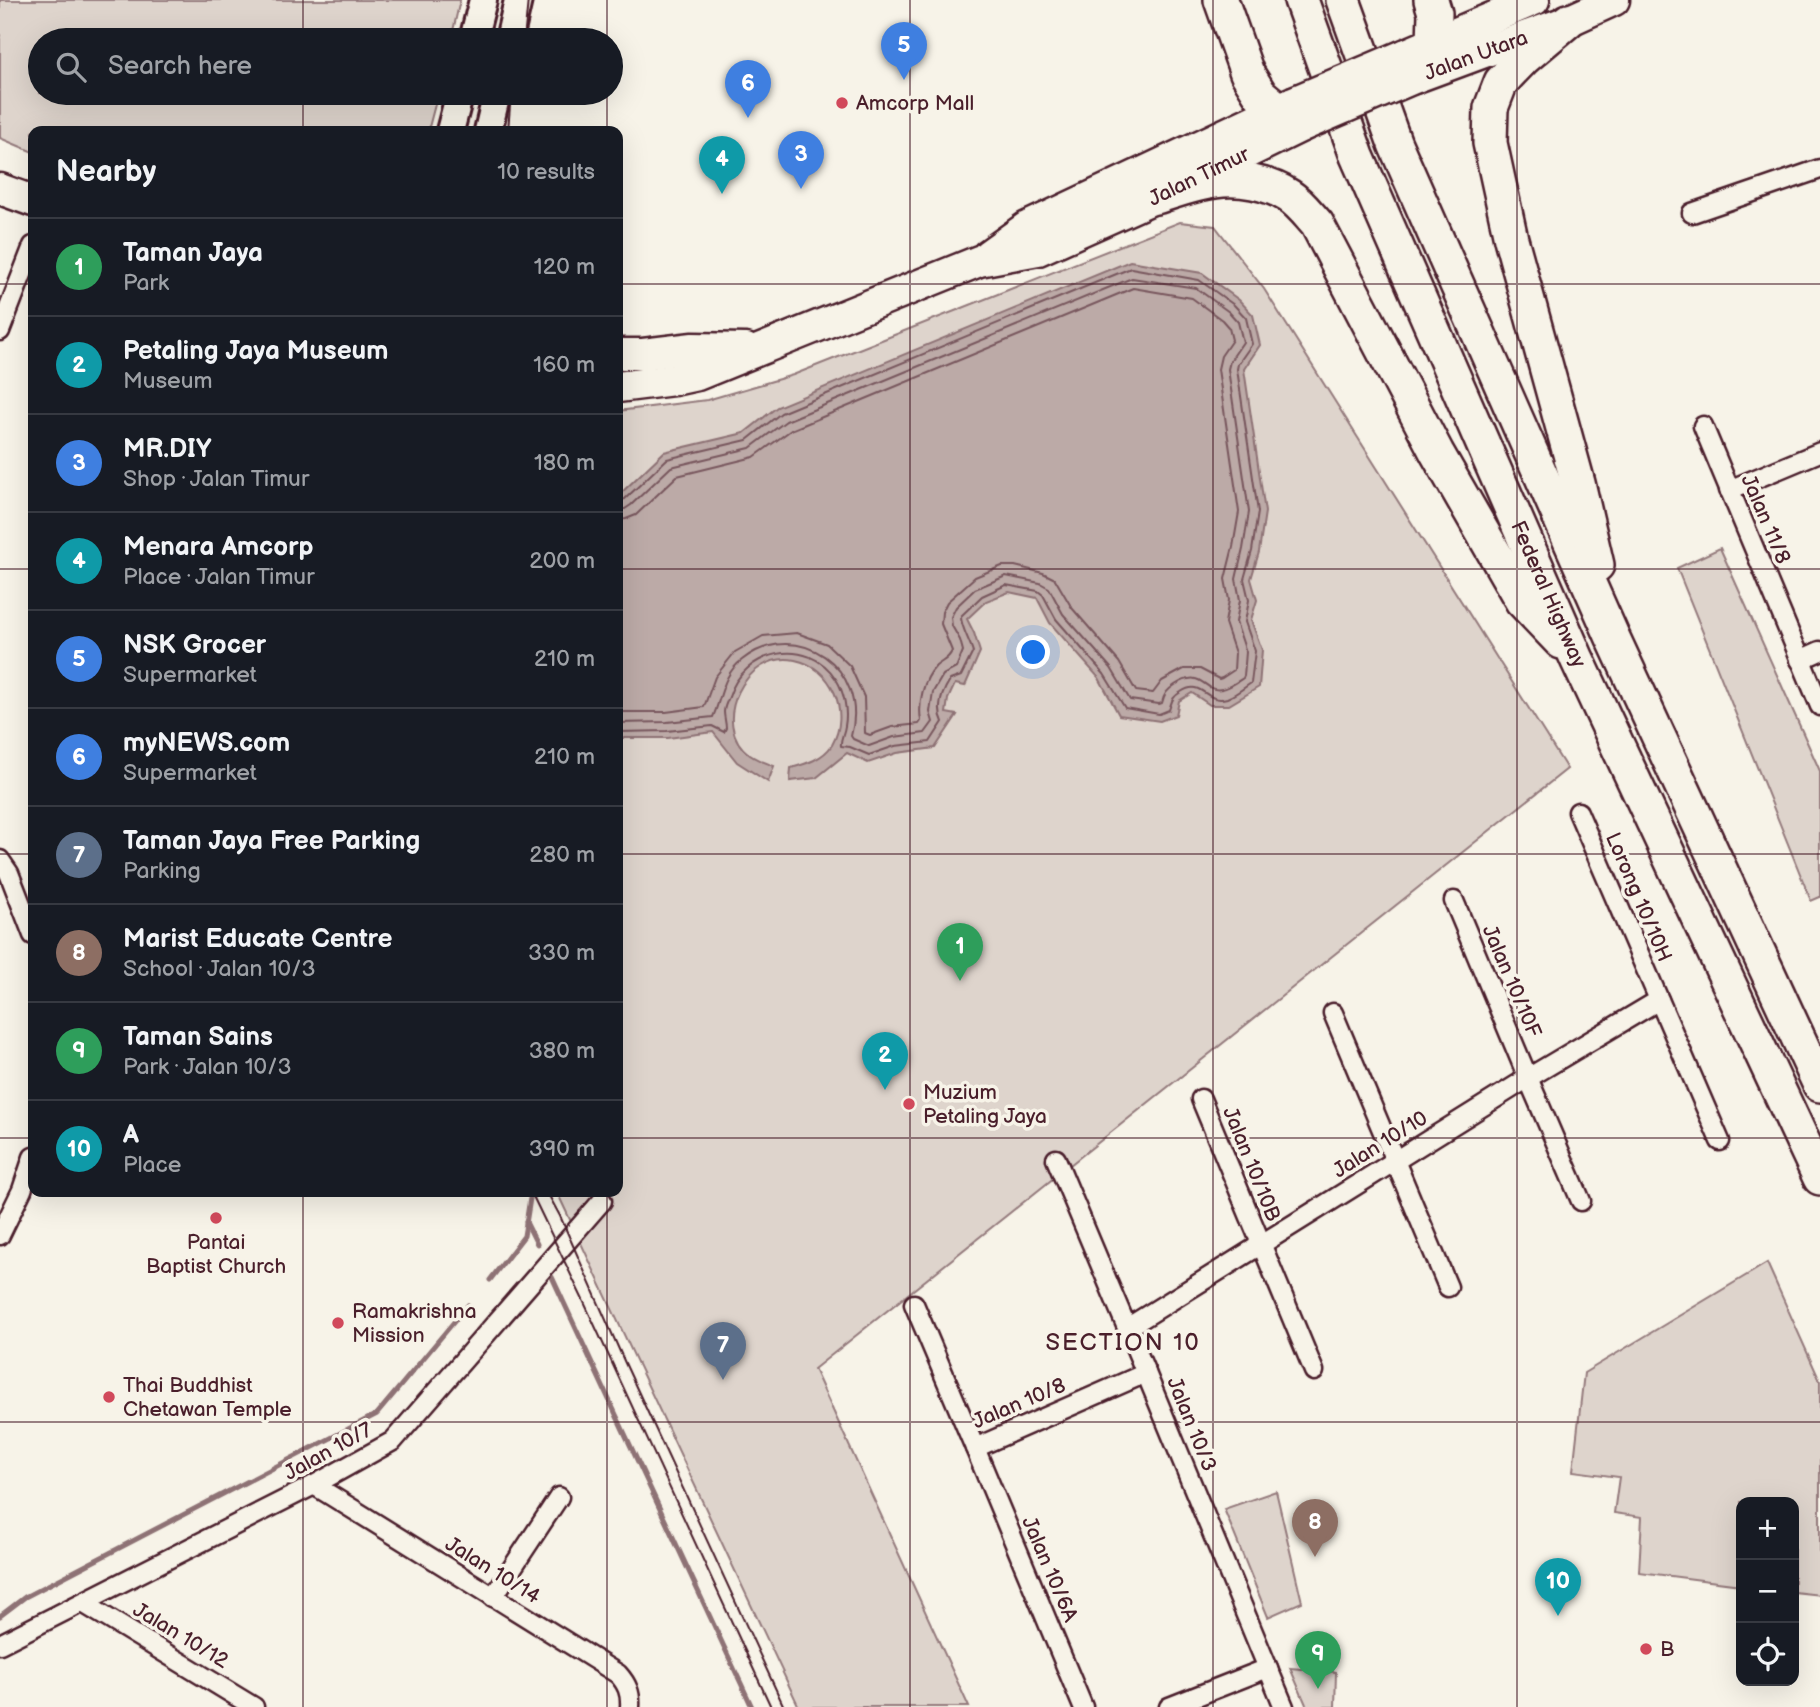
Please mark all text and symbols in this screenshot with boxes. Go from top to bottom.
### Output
pin: 5 [881,22,927,80]
street label: Jalan Utara [1421,25,1531,86]
search box [28,28,623,105]
icon: search [52,48,90,86]
text: Search here [108,51,252,82]
pin: 6 [725,60,771,118]
place label: Amcorp Mall [856,91,974,116]
marker: Amcorp Mall [834,95,850,111]
pin: 3 [778,131,824,189]
pin: 4 [699,136,745,194]
street label: Jalan Timur [1145,141,1254,212]
text: Nearby [56,154,156,190]
text: 10 results [497,158,595,186]
text: Taman Jaya [123,238,263,269]
text: 1 [74,253,84,281]
text: 120 m [534,253,595,281]
text: Park [123,269,169,297]
text: Petaling Jaya Museum [123,336,388,367]
text: 2 [72,351,86,379]
text: 160 m [533,351,595,379]
text: Museum [123,367,213,395]
text: MR.DIY [123,434,211,465]
text: 3 [72,449,86,477]
text: 180 m [534,449,595,477]
text: Shop · Jalan Timur [123,465,309,493]
street label: Jalan 11/8 [1736,471,1795,568]
street label: Federal Highway [1505,517,1591,672]
text: Menara Amcorp [123,532,313,563]
text: 4 [72,547,86,575]
text: 200 m [529,547,595,575]
text: Place · Jalan Timur [123,563,314,591]
text: NSK Grocer [123,630,266,661]
your location [1016,635,1050,669]
text: 5 [72,645,86,673]
text: 210 m [534,645,595,673]
text: Supermarket [123,661,257,689]
text: myNEWS.com [123,728,290,759]
text: 6 [72,743,86,771]
text: 210 m [534,743,595,771]
text: Supermarket [123,759,257,787]
text: Taman Jaya Free Parking [123,826,420,857]
street label: Lorong 10/10H [1600,829,1677,966]
text: 7 [73,841,85,869]
text: 280 m [529,841,595,869]
text: Parking [123,857,201,885]
street label: Jalan 10/10F [1477,921,1547,1041]
pin: 1 [937,923,983,981]
text: Marist Educate Centre [123,924,393,955]
text: 8 [72,939,86,967]
text: 330 m [528,939,595,967]
text: School · Jalan 10/3 [123,955,316,983]
text: Taman Sains [123,1022,273,1053]
pin: 2 [862,1032,908,1090]
text: 9 [72,1037,86,1065]
text: 380 m [529,1037,595,1065]
text: Park · Jalan 10/3 [123,1053,292,1081]
place label: Muzium Petaling Jaya [923,1080,1047,1129]
marker: Muzium Petaling Jaya [901,1096,917,1112]
street label: Jalan 10/10B [1217,1103,1286,1225]
street label: Jalan 10/10 [1328,1106,1432,1183]
text: A [123,1120,139,1151]
text: 10 [67,1135,91,1163]
text: 390 m [529,1135,595,1163]
text: Place [123,1151,181,1179]
marker: Pantai Baptist Church [208,1210,224,1226]
place label: Pantai Baptist Church [146,1230,286,1279]
place label: Ramakrishna Mission [352,1299,477,1348]
marker: Ramakrishna Mission [330,1315,346,1331]
pin: 7 [700,1322,746,1380]
district label: SECTION 10 [1045,1328,1201,1357]
place label: Thai Buddhist Chetawan Temple [123,1373,292,1422]
street label: Jalan 10/8 [969,1373,1069,1434]
street label: Jalan 10/3 [1161,1373,1222,1475]
marker: Thai Buddhist Chetawan Temple [101,1389,117,1405]
street label: Jalan 10/7 [280,1417,377,1486]
map controls [1736,1497,1799,1686]
button: + [1736,1497,1799,1560]
pin: 8 [1292,1499,1338,1557]
street label: Jalan 10/6A [1016,1513,1083,1626]
street label: Jalan 10/14 [441,1531,545,1610]
pin: 10 [1535,1558,1581,1616]
button: − [1736,1560,1799,1623]
street label: Jalan 10/12 [129,1597,233,1674]
button: locate [1736,1623,1799,1686]
pin: 9 [1295,1631,1341,1689]
place label: B [1660,1637,1674,1662]
marker: B [1638,1641,1654,1657]

